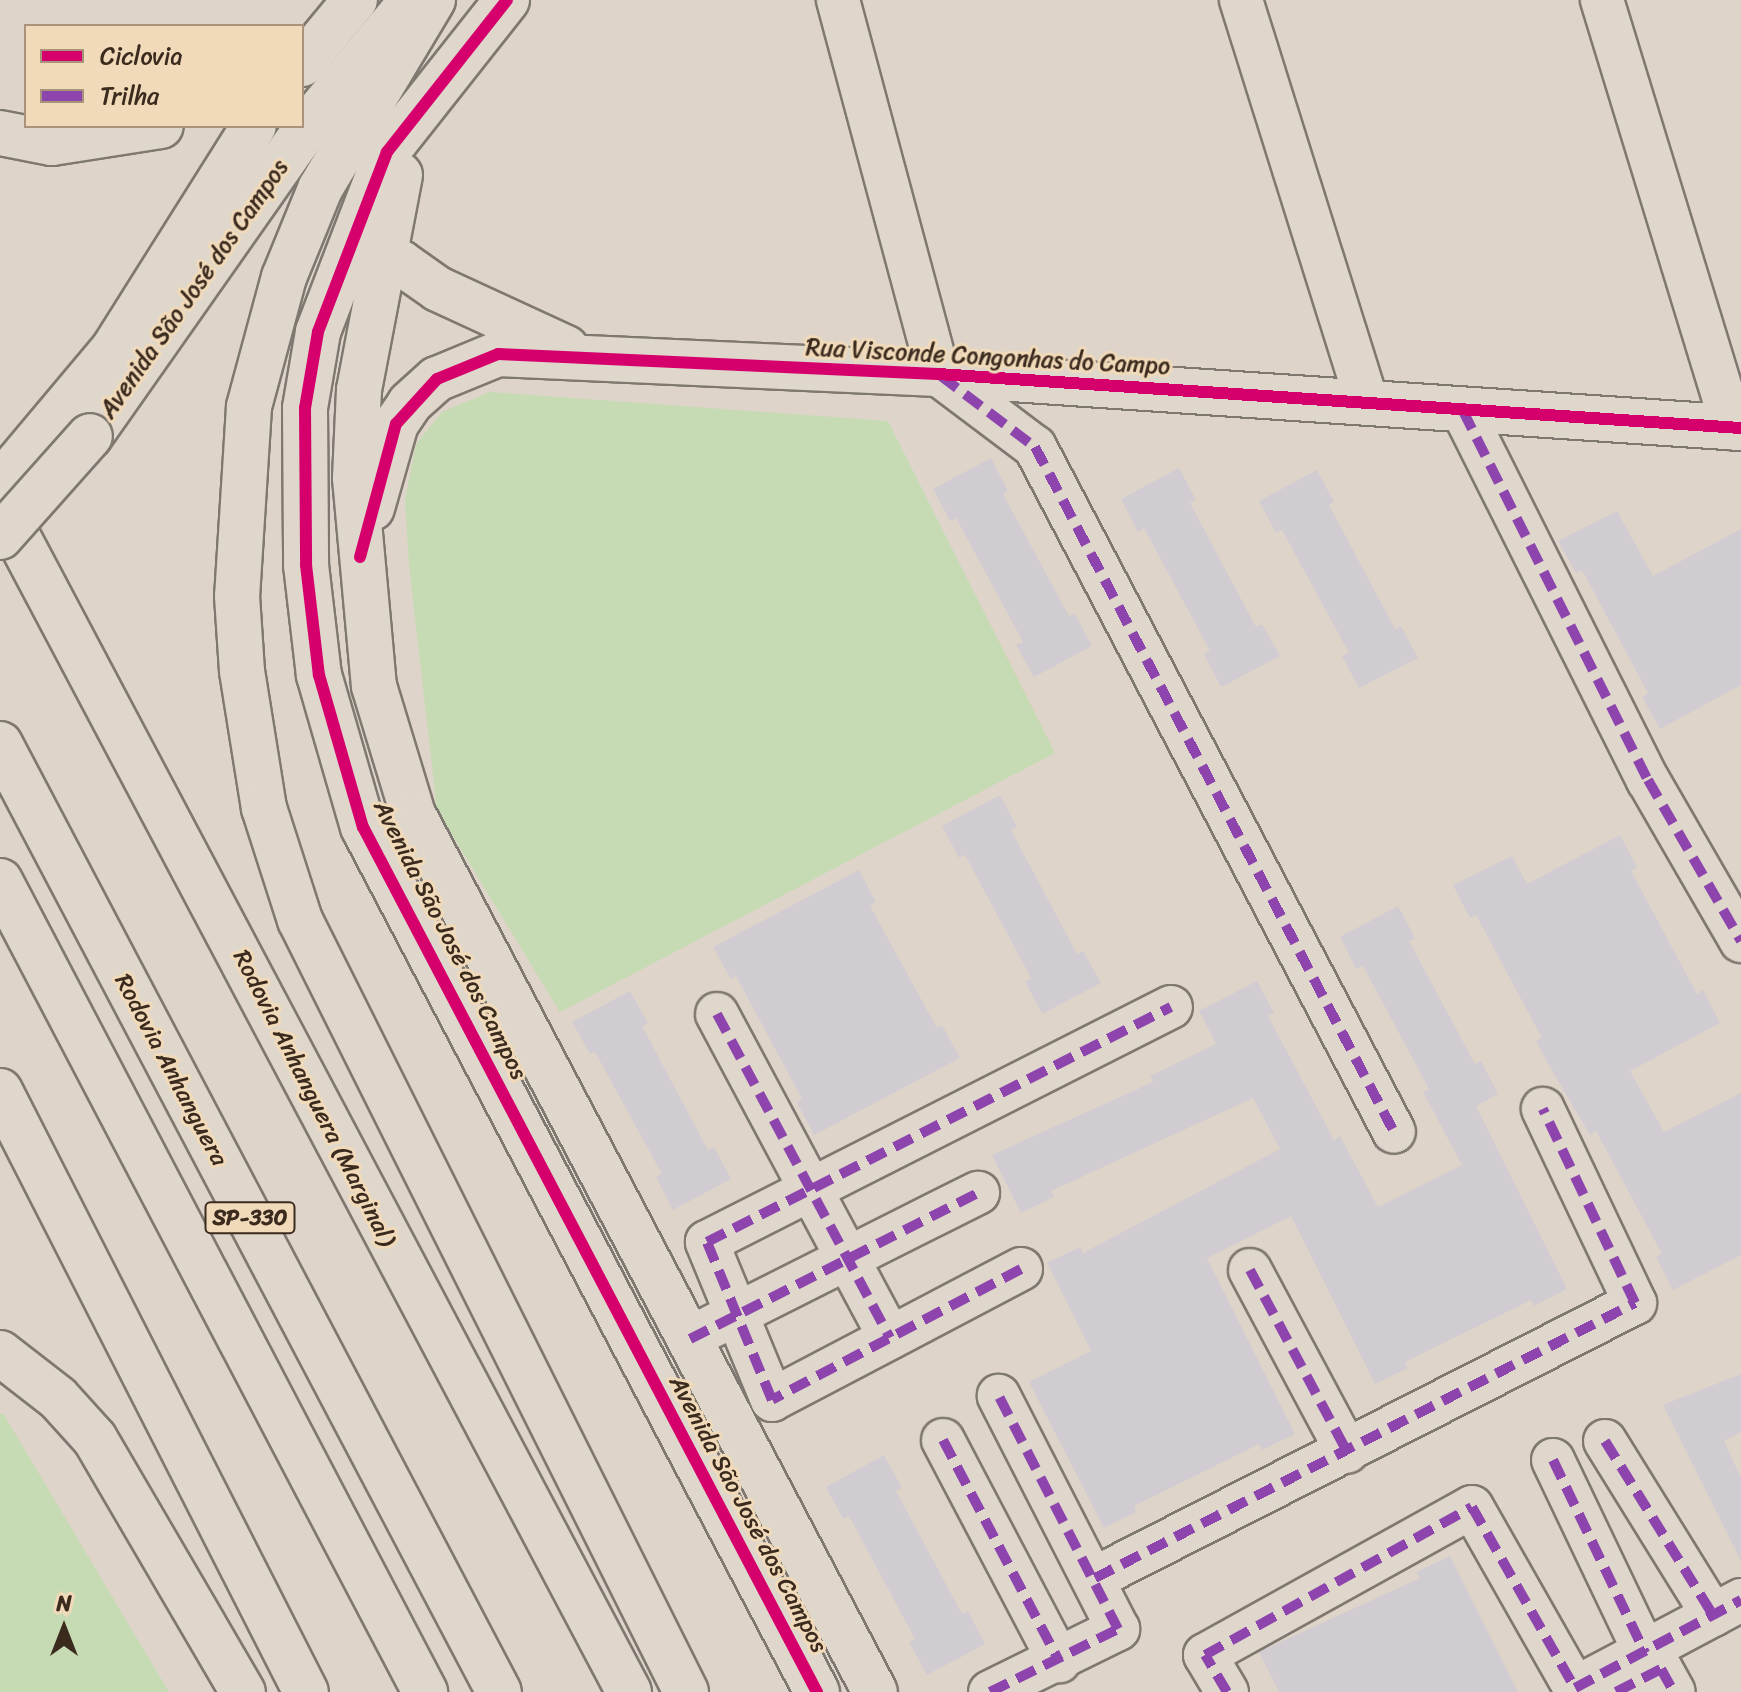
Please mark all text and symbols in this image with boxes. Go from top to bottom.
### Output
legend [24,24,304,128]
text: Ciclovia [100,35,182,77]
text: Trilha [100,75,159,117]
street label: Avenida São José dos Campos [93,154,295,424]
street label: Rua Visconde Congonhas do Campo [804,333,1172,381]
street label: Avenida São José dos Campos [367,795,533,1085]
street label: Rodovia Anhanguera (Marginal) [227,945,401,1251]
street label: Rodovia Anhanguera [108,969,234,1171]
road number: SP-330 [204,1200,296,1236]
street label: Avenida São José dos Campos [662,1370,834,1658]
text: N [56,1584,72,1623]
north arrow [24,1588,104,1668]

